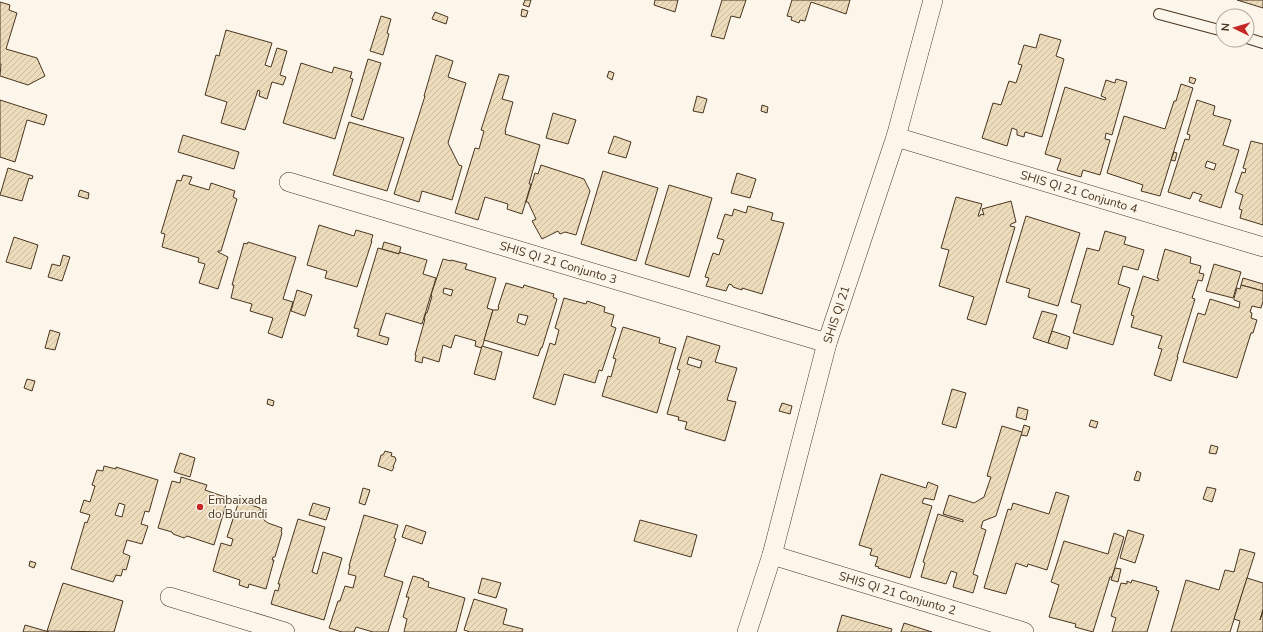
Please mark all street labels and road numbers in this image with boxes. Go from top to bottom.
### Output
street label: SHIS QI 21 Conjunto 4 [1018,167,1140,217]
street label: SHIS QI 21 Conjunto 3 [498,237,619,288]
street label: SHIS QI 21 [819,284,854,345]
street label: SHIS QI 21 Conjunto 2 [837,568,958,619]

